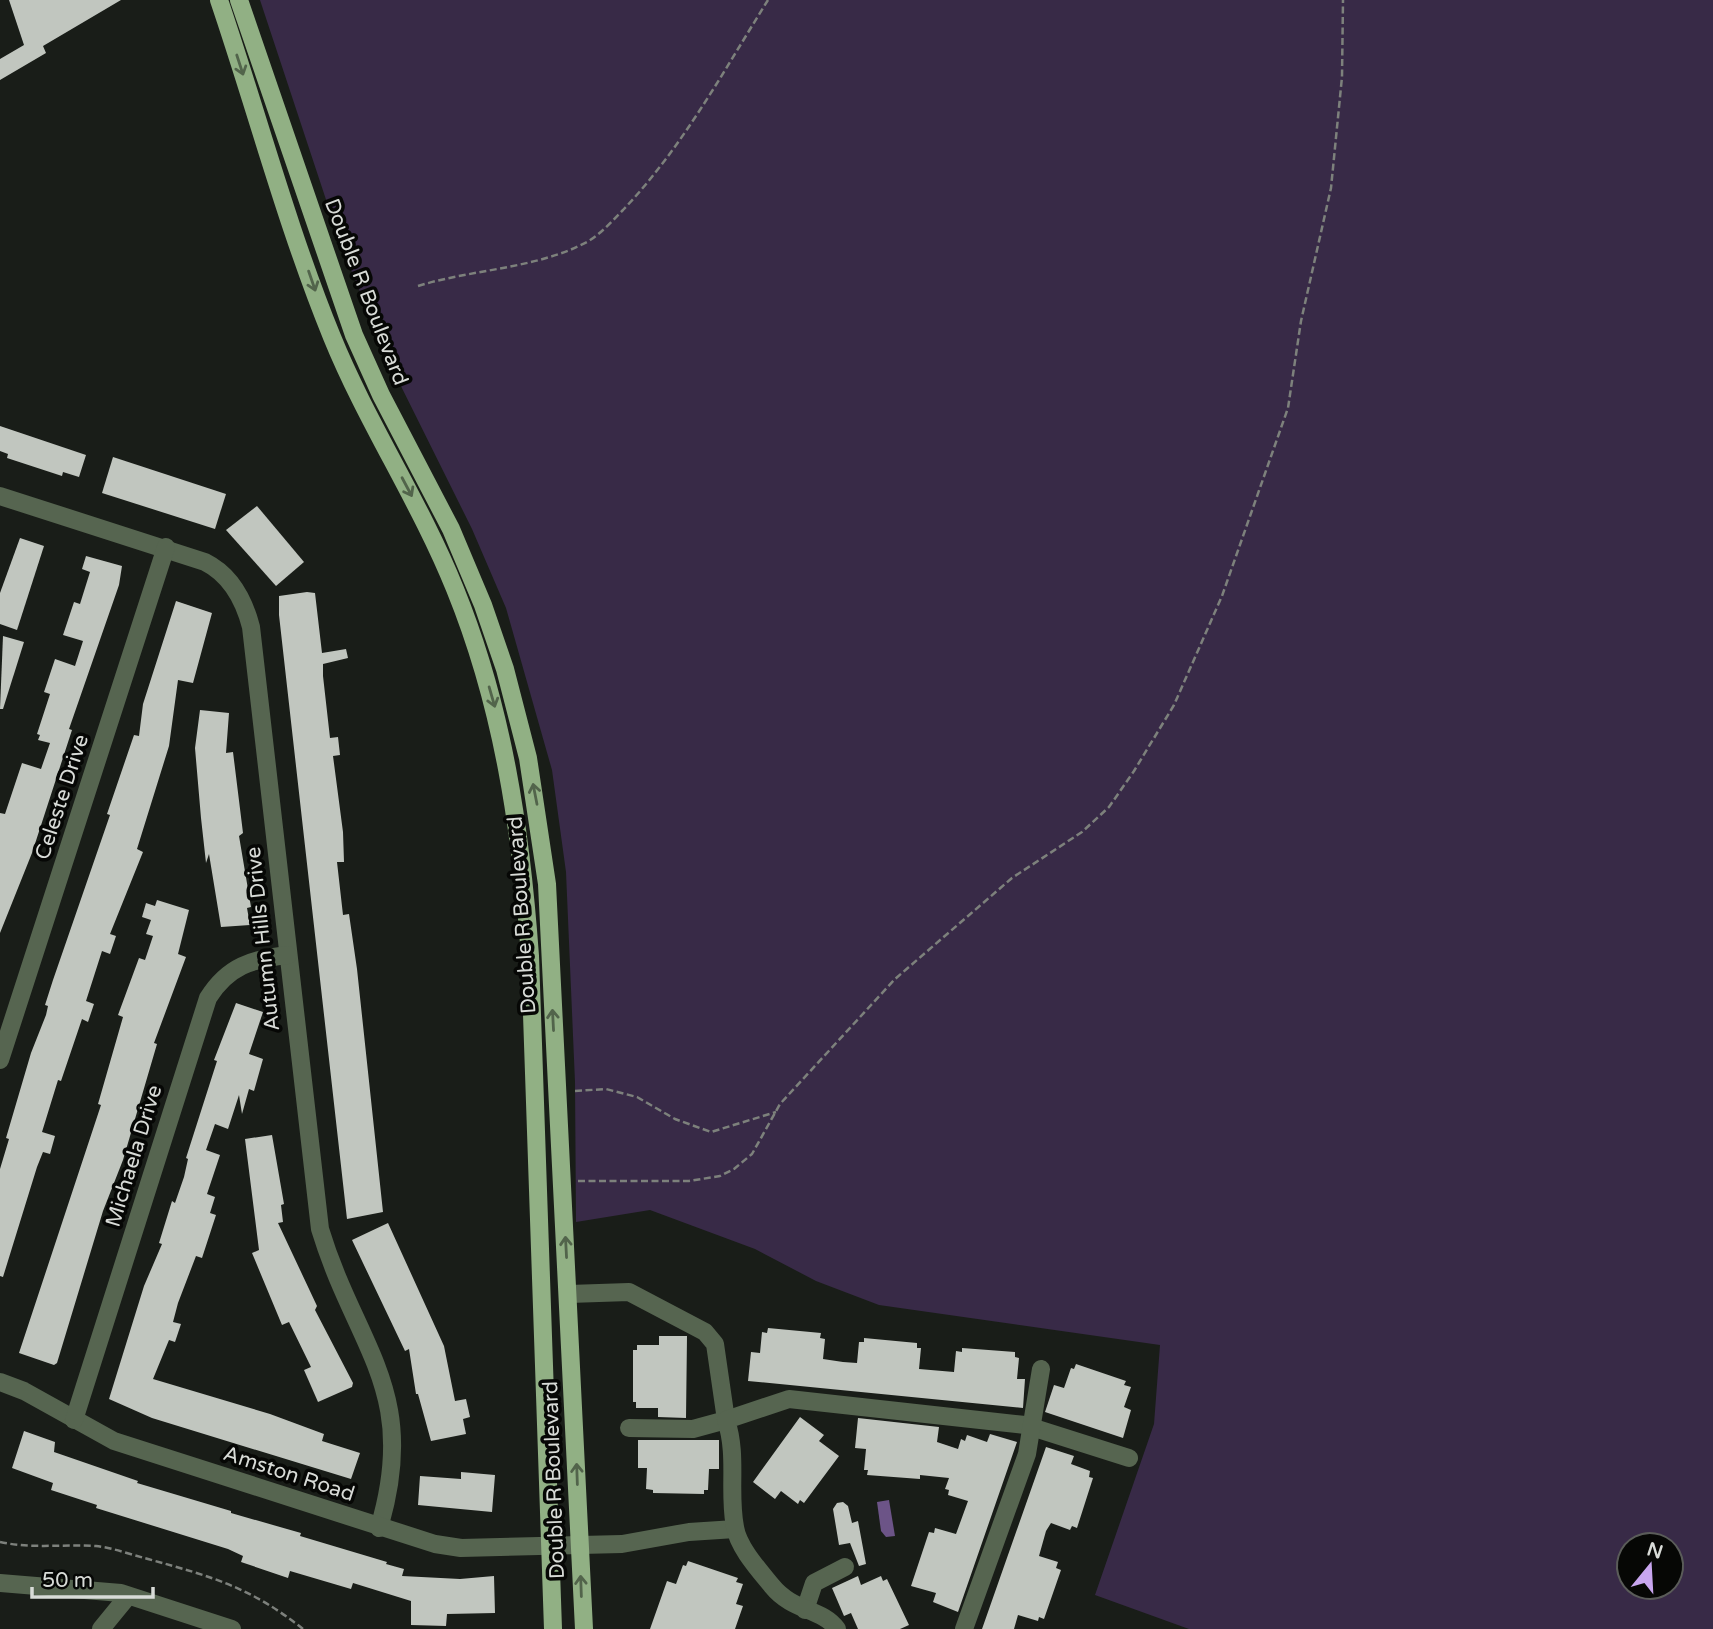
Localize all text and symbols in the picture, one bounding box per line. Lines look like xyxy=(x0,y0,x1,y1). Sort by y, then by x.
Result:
one-way arrow xyxy=(235,53,247,75)
street label: Double R Boulevard xyxy=(319,195,413,389)
one-way arrow xyxy=(307,269,319,291)
one-way arrow xyxy=(400,476,414,497)
one-way arrow xyxy=(486,686,499,708)
street label: Celeste Drive xyxy=(30,731,94,863)
one-way arrow xyxy=(527,783,541,806)
street label: Double R Boulevard xyxy=(503,815,541,1015)
street label: Autumn Hills Drive xyxy=(241,846,285,1032)
one-way arrow xyxy=(547,1009,560,1032)
street label: Michaela Drive xyxy=(101,1082,168,1230)
one-way arrow xyxy=(560,1236,573,1259)
street label: Double R Boulevard xyxy=(538,1381,570,1579)
street label: Amston Road xyxy=(220,1441,358,1507)
one-way arrow xyxy=(571,1463,584,1486)
north arrow xyxy=(1615,1531,1685,1601)
text: N xyxy=(1644,1538,1666,1564)
scale bar xyxy=(32,1556,152,1600)
text: 50 m xyxy=(42,1568,93,1593)
one-way arrow xyxy=(574,1575,587,1598)

